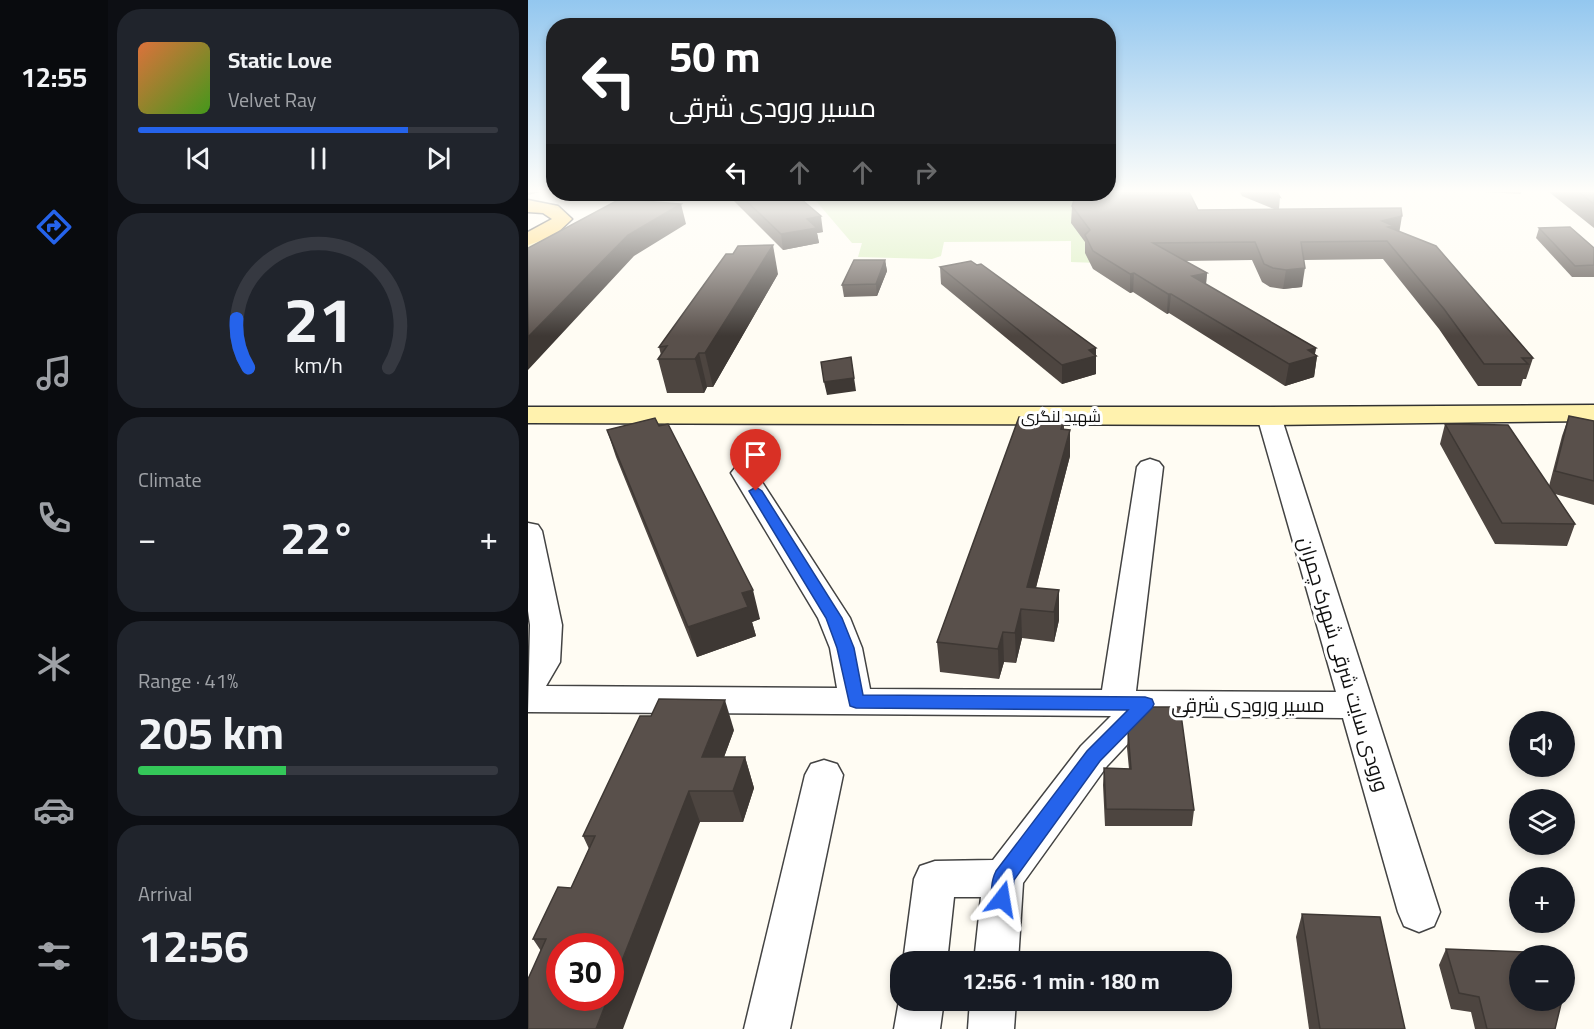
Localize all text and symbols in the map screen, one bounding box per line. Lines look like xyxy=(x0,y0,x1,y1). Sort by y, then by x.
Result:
text: 50 m xyxy=(669,17,760,96)
text: Static Love xyxy=(228,39,332,81)
icon: left xyxy=(570,42,648,120)
text: 12:55 xyxy=(21,52,87,102)
text: Velvet Ray xyxy=(228,81,316,118)
text: مسیر ورودی شرقی xyxy=(669,82,876,132)
icon: previous xyxy=(182,142,215,175)
icon: pause xyxy=(302,142,335,175)
icon: next xyxy=(422,142,455,175)
icon: left xyxy=(720,156,753,189)
icon: ahead xyxy=(783,156,816,189)
icon: ahead xyxy=(846,156,879,189)
icon: right xyxy=(909,156,942,189)
icon: directions xyxy=(33,206,75,248)
text: 21 xyxy=(283,261,353,378)
text: km/h xyxy=(294,345,342,385)
icon: music xyxy=(33,352,75,394)
street label: شهید لنگری xyxy=(1021,401,1101,431)
pin xyxy=(730,429,781,491)
icon: arrive xyxy=(739,438,772,471)
text: Climate xyxy=(138,461,202,498)
text: 22° xyxy=(280,495,356,580)
icon: phone xyxy=(33,497,75,539)
text: − xyxy=(138,507,156,569)
text: + xyxy=(480,507,498,569)
street label: ورودی سایت شرقی شهرک چمران xyxy=(1288,532,1400,796)
icon: climate xyxy=(33,643,75,685)
text: Range · 41% xyxy=(138,662,238,699)
street label: مسیر ورودی شرقی xyxy=(1171,686,1325,723)
text: 205 km xyxy=(138,690,284,775)
map controls xyxy=(1509,711,1575,1011)
button: sound xyxy=(1509,711,1575,777)
icon: car xyxy=(33,789,75,831)
button: layers xyxy=(1509,789,1575,855)
position arrow xyxy=(970,867,1034,931)
button: + xyxy=(1509,867,1575,933)
text: Arrival xyxy=(138,875,192,912)
text: 12:56 xyxy=(138,903,249,988)
speed limit sign: 30 xyxy=(546,933,624,1011)
icon: filters xyxy=(33,935,75,977)
button: − xyxy=(1509,945,1575,1011)
text: 12:56 · 1 min · 180 m xyxy=(962,960,1160,1002)

